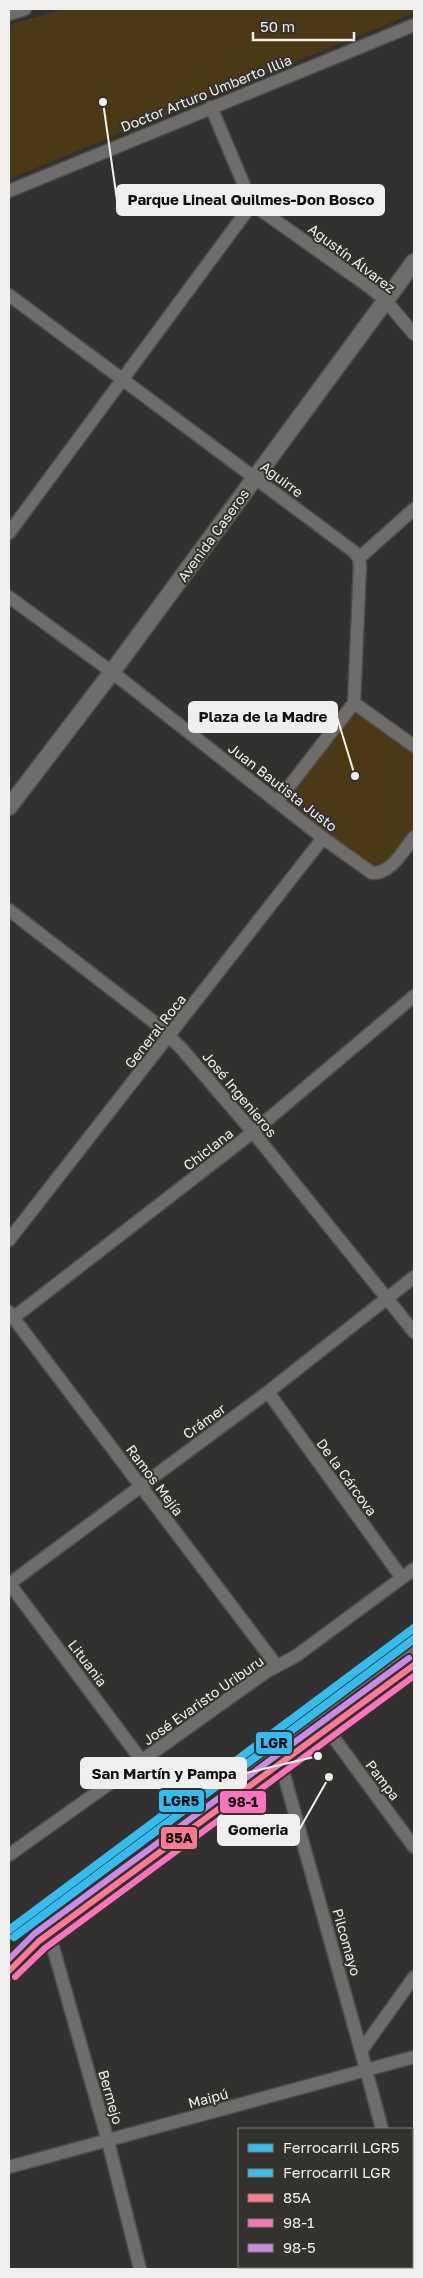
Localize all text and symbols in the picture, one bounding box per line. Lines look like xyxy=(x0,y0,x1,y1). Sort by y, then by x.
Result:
scale bar xyxy=(253,10,354,42)
text: 50 m xyxy=(260,17,295,35)
street label: Doctor Arturo Umberto Illia xyxy=(118,51,294,135)
callout: Parque Lineal Quilmes-Don Bosco xyxy=(117,185,384,215)
text: Parque Lineal Quilmes-Don Bosco xyxy=(128,190,374,208)
street label: Agustín Álvarez xyxy=(305,220,399,296)
street label: Aguirre xyxy=(257,457,307,501)
street label: Avenida Caseros xyxy=(174,485,252,585)
callout: Plaza de la Madre xyxy=(189,702,337,732)
text: Plaza de la Madre xyxy=(199,707,328,725)
street label: Juan Bautista Justo xyxy=(225,739,341,835)
street label: General Roca xyxy=(121,991,189,1071)
street label: José Ingenieros xyxy=(199,1048,281,1140)
street label: Chiclana xyxy=(180,1124,236,1174)
street label: Crámer xyxy=(179,1399,229,1442)
street label: De la Cárcova xyxy=(313,1435,381,1519)
street label: Ramos Mejía xyxy=(123,1441,187,1519)
street label: Lituania xyxy=(65,1636,111,1690)
street label: José Evaristo Uriburu xyxy=(139,1652,267,1748)
line badge: LGR xyxy=(255,1731,293,1755)
text: LGR xyxy=(260,1734,288,1751)
street label: Pampa xyxy=(362,1757,404,1803)
callout: San Martín y Pampa xyxy=(81,1758,246,1788)
text: San Martín y Pampa xyxy=(91,1764,237,1782)
line badge: LGR5 xyxy=(158,1789,205,1813)
line badge: 98-1 xyxy=(219,1790,267,1814)
text: LGR5 xyxy=(163,1792,200,1809)
text: 98-1 xyxy=(228,1793,258,1810)
callout: Gomeria xyxy=(218,1815,299,1845)
text: Gomeria xyxy=(228,1820,289,1838)
line badge: 85A xyxy=(160,1826,198,1850)
text: 85A xyxy=(165,1829,193,1846)
street label: Pilcomayo xyxy=(329,1906,365,1978)
street label: Bermejo xyxy=(95,2068,127,2126)
street label: Maipú xyxy=(186,2085,230,2111)
legend xyxy=(238,2128,413,2268)
text: Ferrocarril LGR5 xyxy=(283,2138,399,2156)
text: Ferrocarril LGR xyxy=(283,2163,391,2181)
text: 85A xyxy=(283,2188,311,2206)
text: 98-1 xyxy=(283,2213,314,2231)
text: 98-5 xyxy=(283,2238,316,2256)

